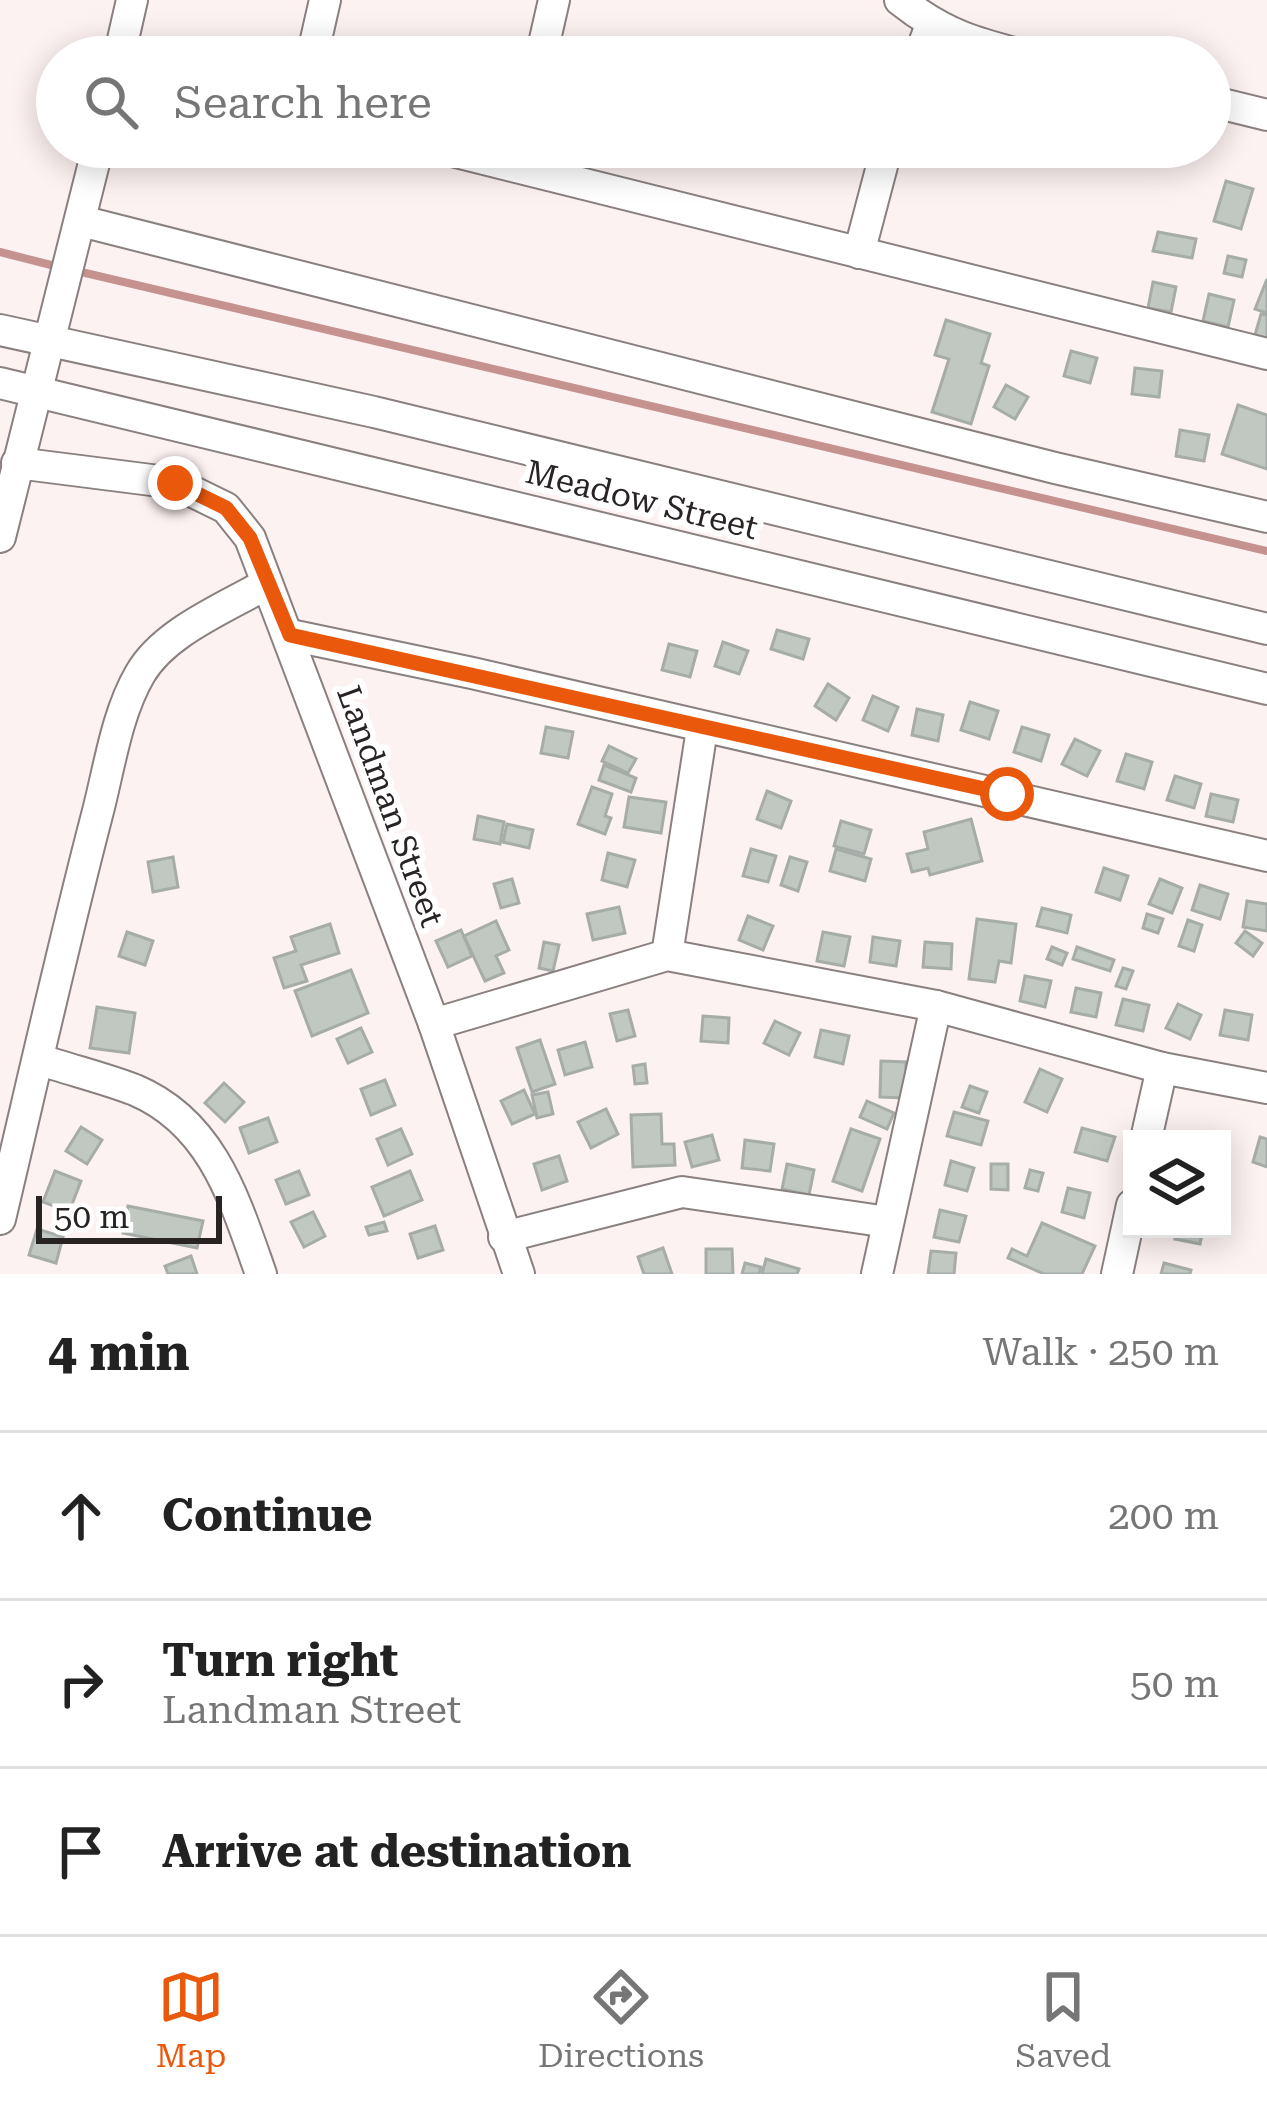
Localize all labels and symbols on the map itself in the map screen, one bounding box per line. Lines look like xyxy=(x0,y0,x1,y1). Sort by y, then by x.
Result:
street label: Meadow Street xyxy=(522,452,762,547)
route end xyxy=(148,456,202,510)
street label: Landman Street xyxy=(329,680,452,932)
route start xyxy=(980,767,1034,821)
scale bar xyxy=(36,1190,222,1243)

